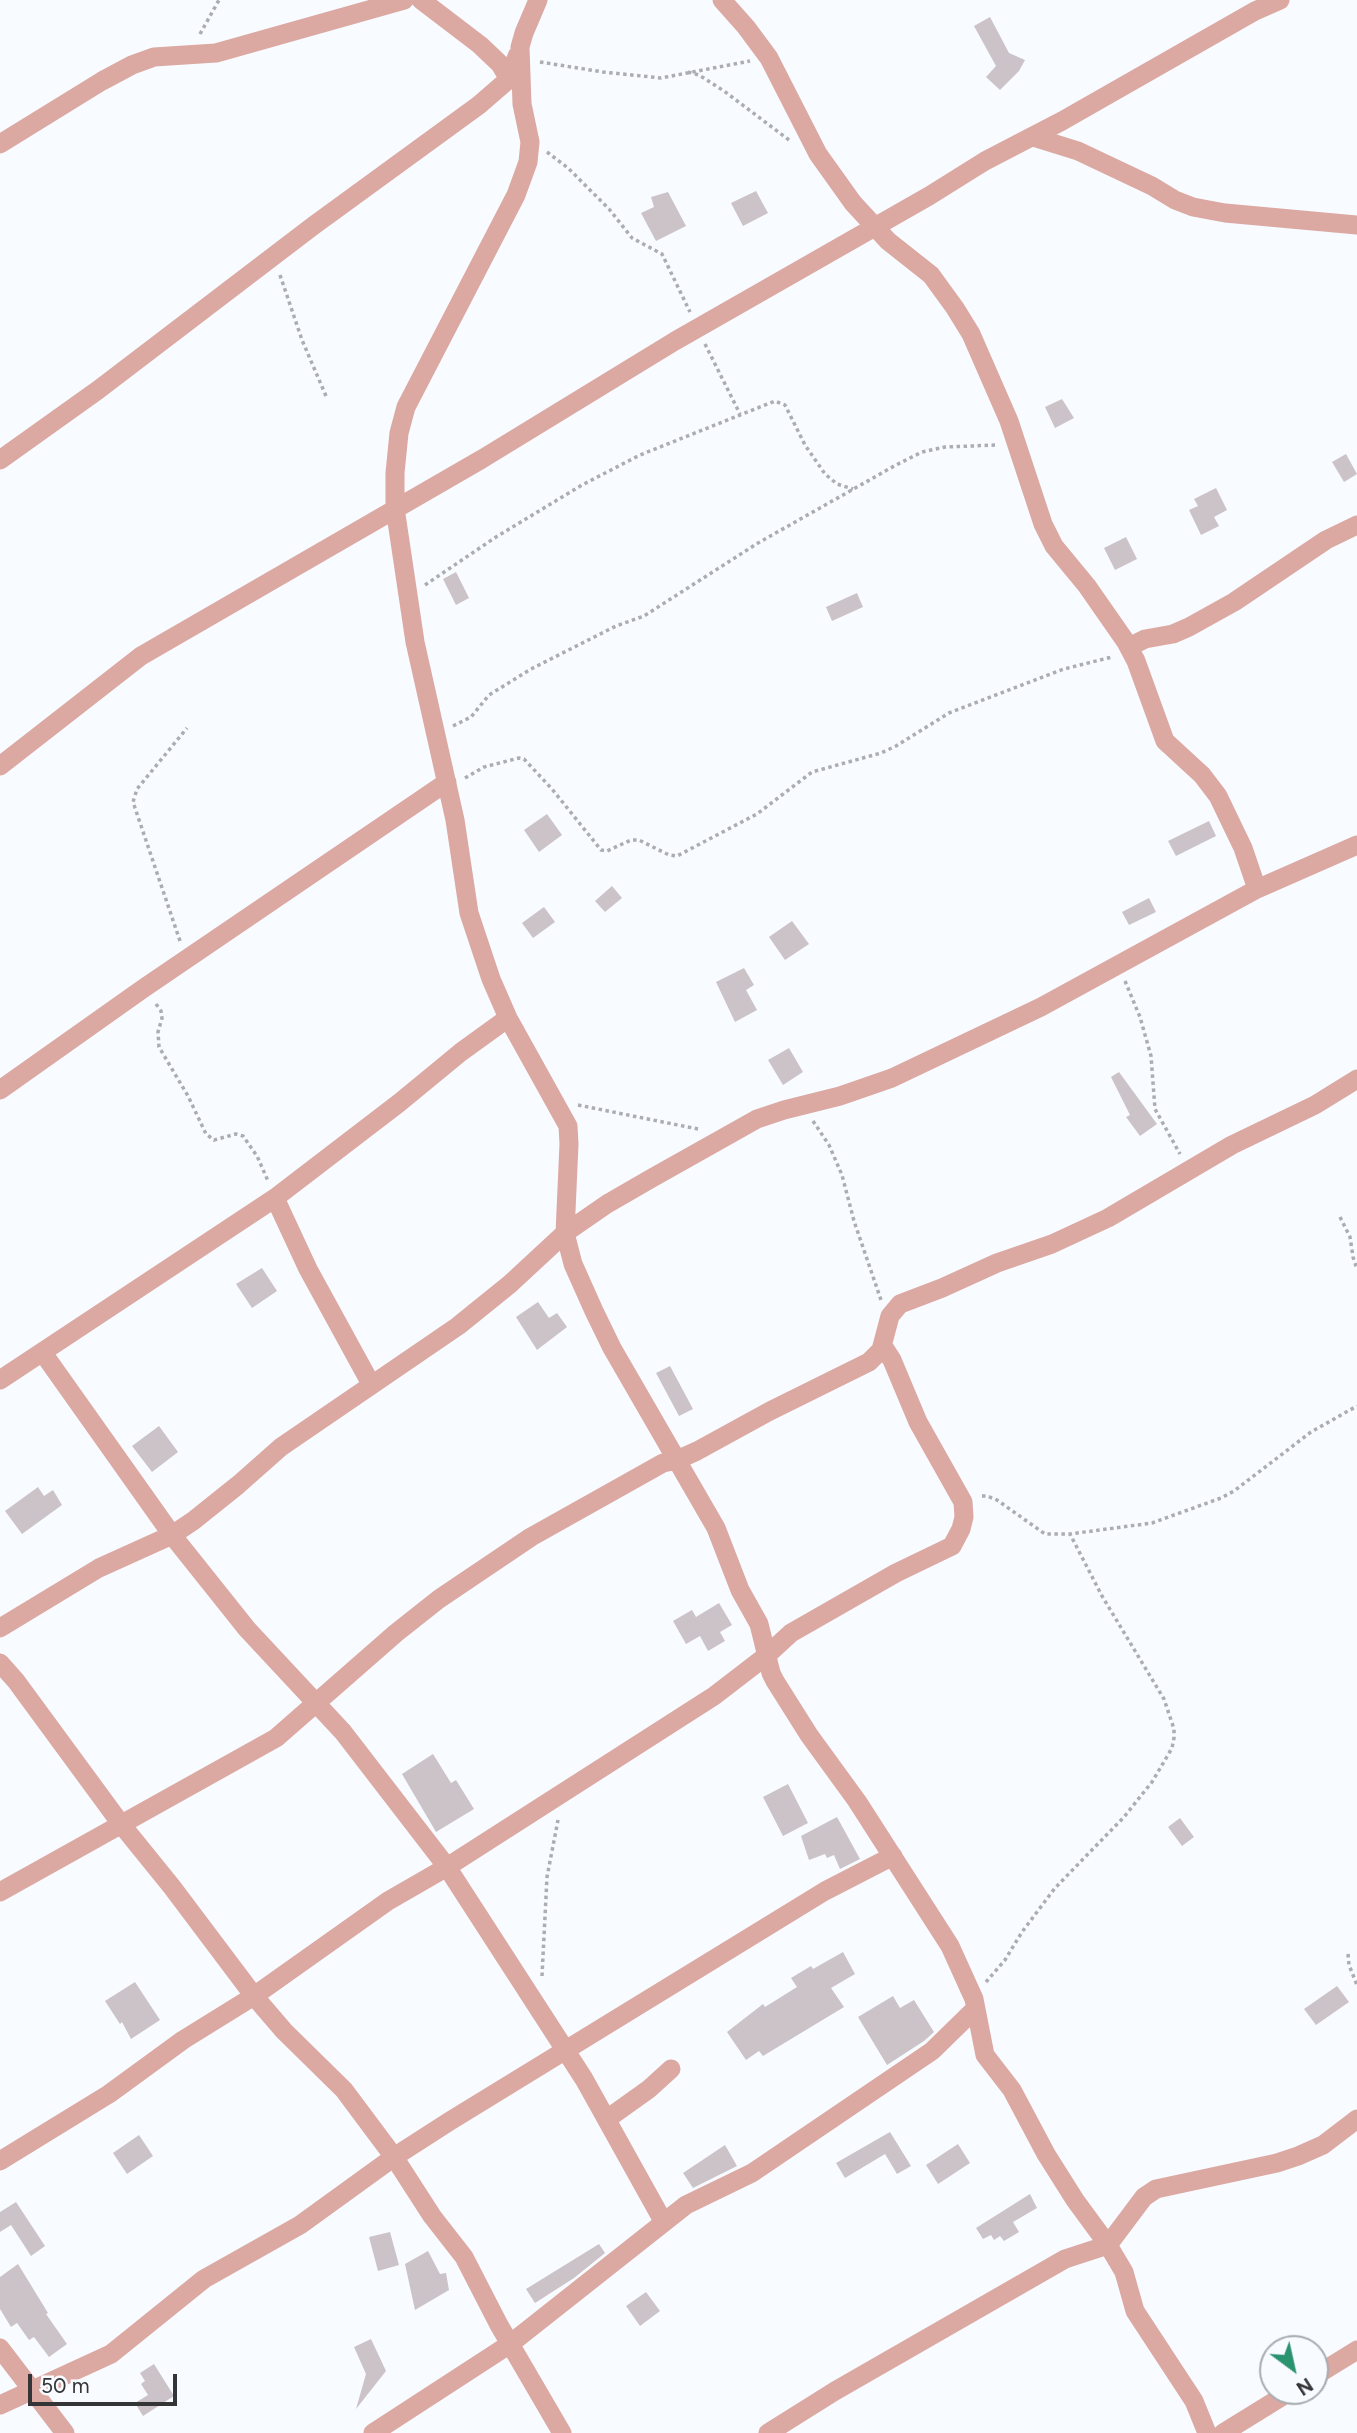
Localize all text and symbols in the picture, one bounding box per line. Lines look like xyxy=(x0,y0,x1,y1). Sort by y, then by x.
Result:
north arrow xyxy=(1259,2335,1329,2405)
scale bar xyxy=(32,2360,180,2404)
text: 50 m xyxy=(41,2373,90,2398)
text: N xyxy=(1292,2373,1317,2400)

